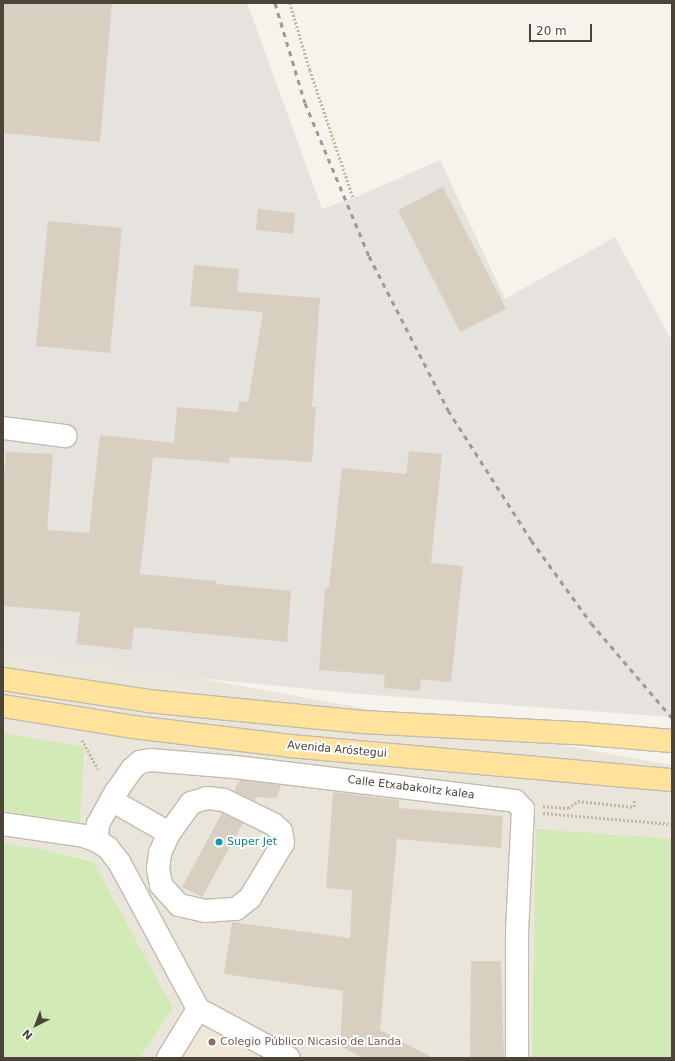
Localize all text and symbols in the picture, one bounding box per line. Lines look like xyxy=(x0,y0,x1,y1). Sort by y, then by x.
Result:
scale bar xyxy=(531,16,594,42)
text: 20 m xyxy=(536,24,567,38)
street label: Avenida Aróstegui xyxy=(287,739,387,761)
street label: Calle Etxabakoitz kalea xyxy=(347,774,475,802)
place label: Super Jet xyxy=(227,835,277,849)
marker: Super Jet xyxy=(214,837,224,847)
north arrow xyxy=(16,1005,56,1045)
text: N xyxy=(20,1026,35,1042)
place label: Colegio Público Nicasio de Landa xyxy=(220,1035,401,1049)
marker: Colegio Público Nicasio de Landa xyxy=(207,1037,217,1047)

